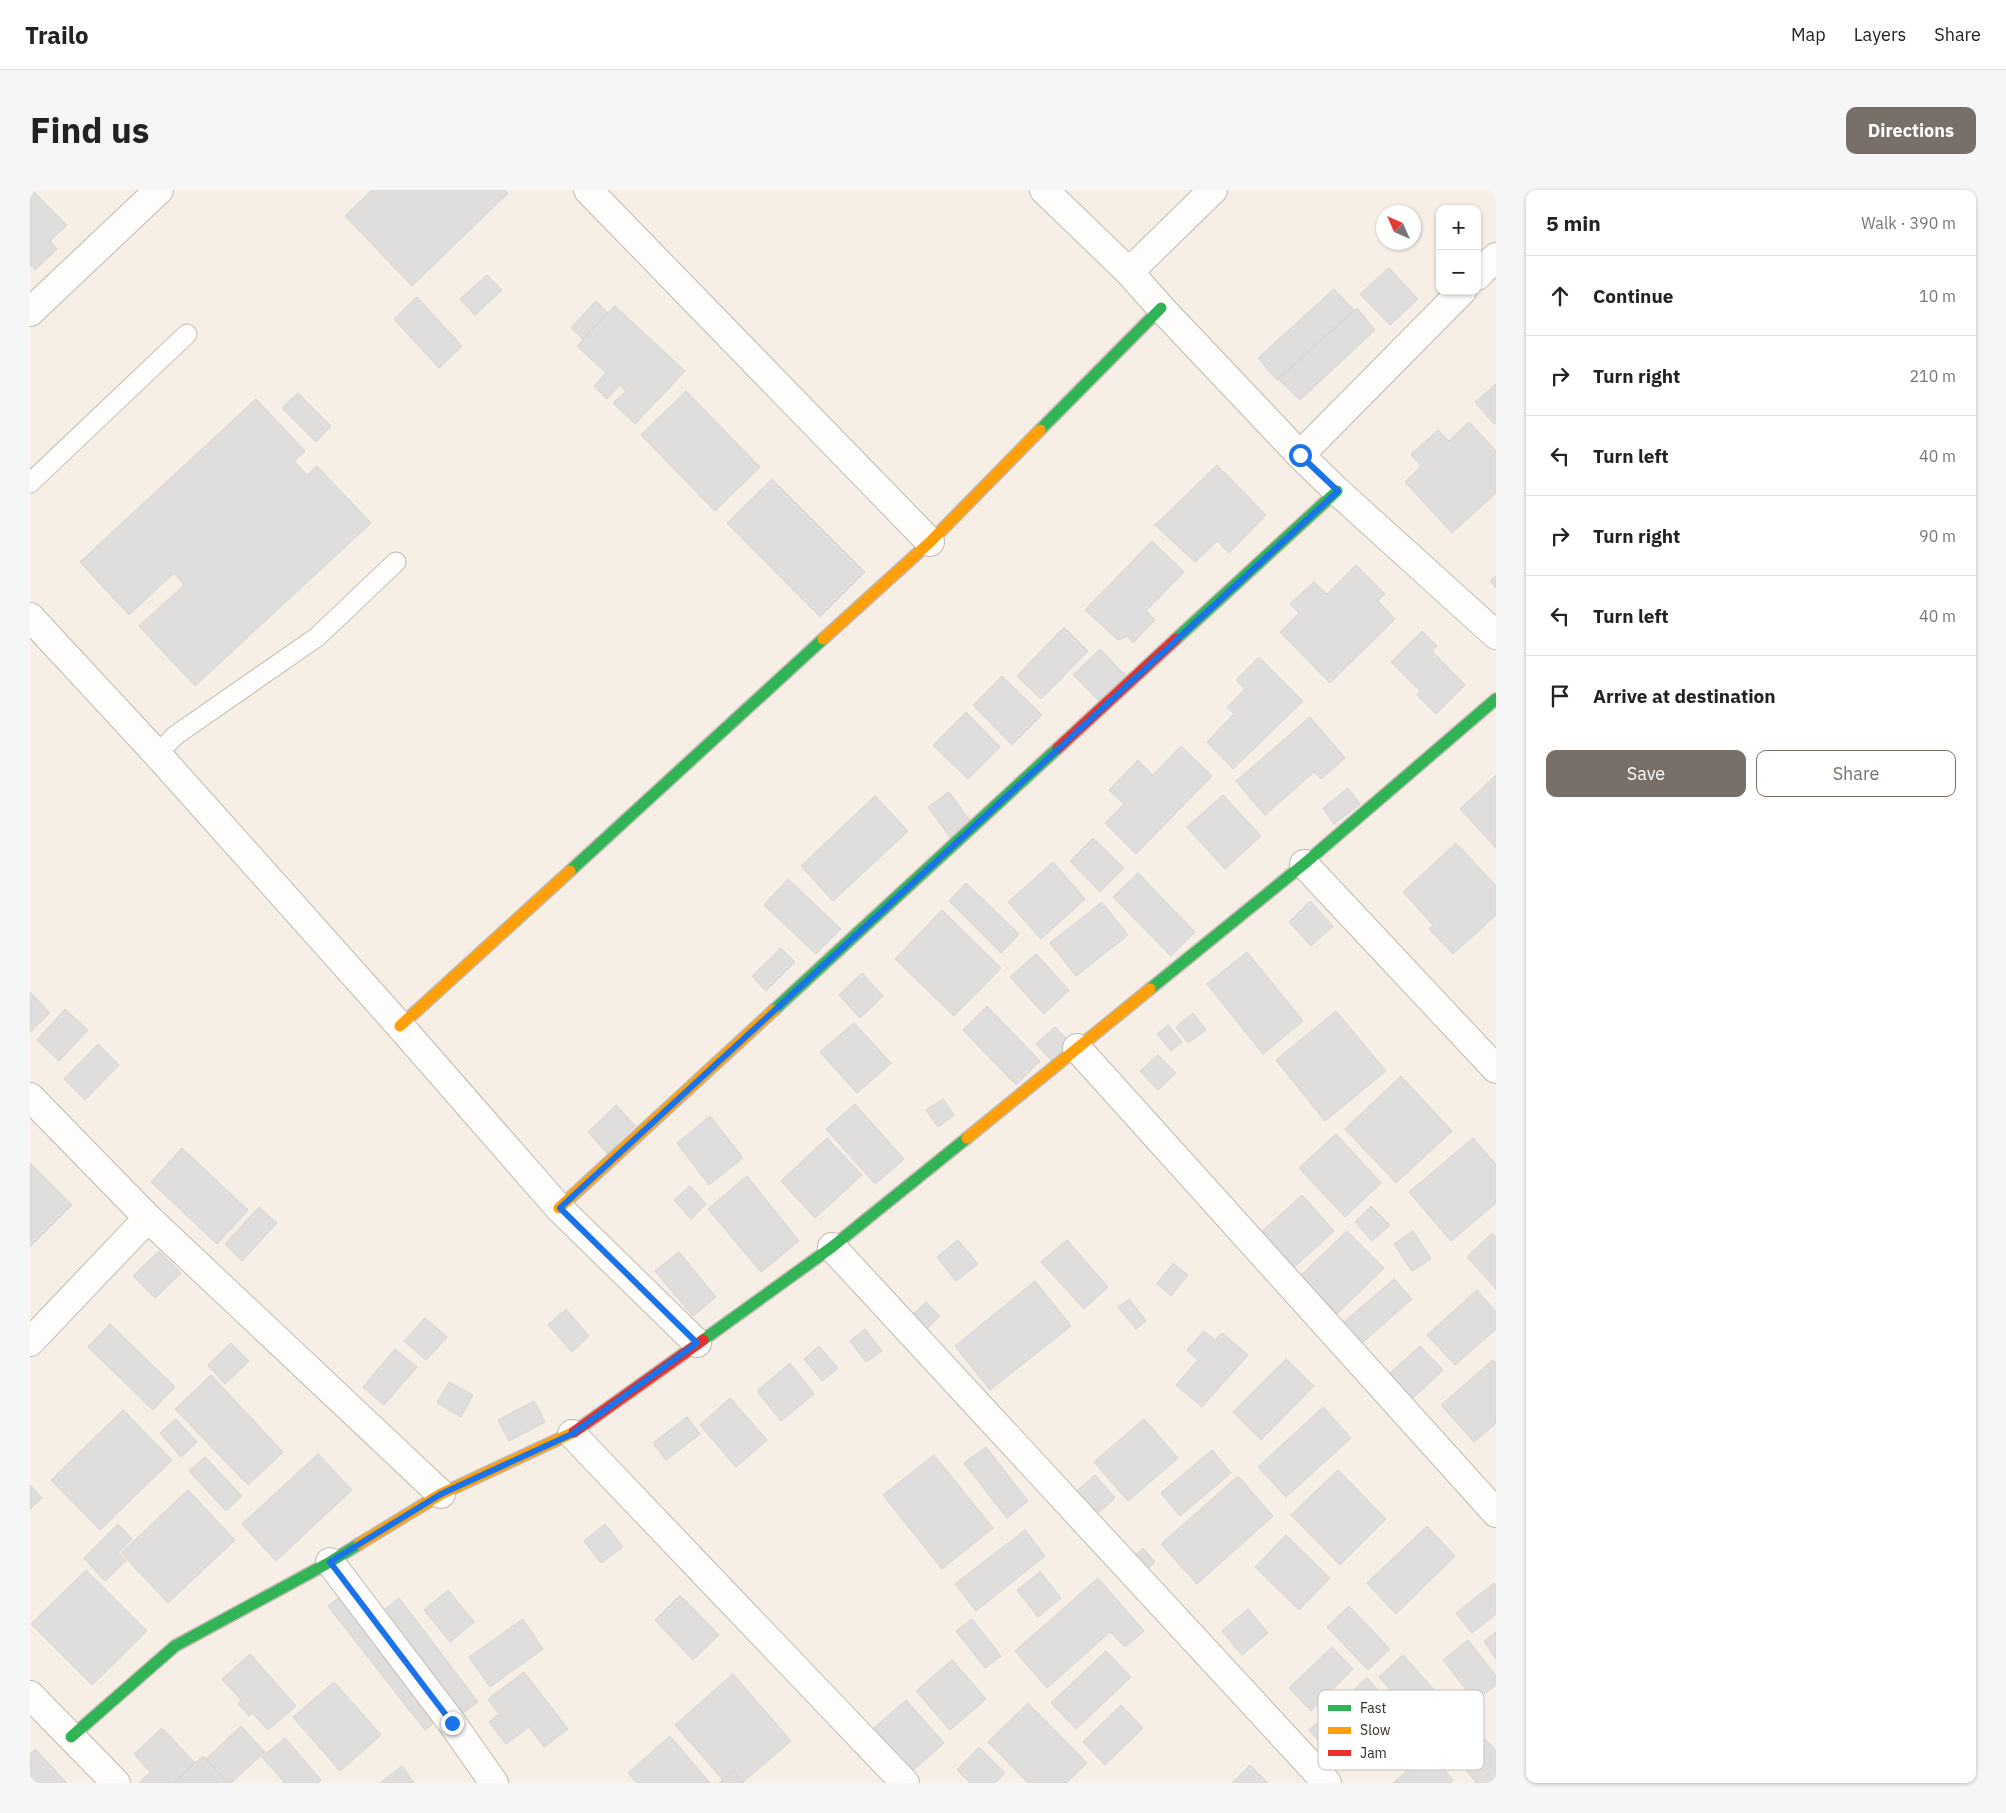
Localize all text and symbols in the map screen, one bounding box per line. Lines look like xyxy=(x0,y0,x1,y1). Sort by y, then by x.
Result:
text: Trailo xyxy=(25,19,89,51)
text: Map xyxy=(1791,23,1826,46)
text: Layers xyxy=(1854,23,1906,46)
text: Share xyxy=(1934,23,1981,46)
text: Find us xyxy=(30,107,149,153)
button: Directions xyxy=(1846,107,1976,154)
north arrow xyxy=(1376,205,1421,250)
map controls xyxy=(1436,205,1481,295)
button: + xyxy=(1436,205,1481,250)
text: 5 min xyxy=(1546,209,1601,237)
text: Walk · 390 m xyxy=(1861,213,1956,233)
button: − xyxy=(1436,250,1481,295)
icon: ahead xyxy=(1546,282,1574,310)
text: Continue xyxy=(1593,284,1673,308)
text: 10 m xyxy=(1919,286,1956,306)
icon: right xyxy=(1546,362,1574,390)
text: Turn right xyxy=(1593,364,1680,388)
text: 210 m xyxy=(1909,366,1956,386)
icon: left xyxy=(1546,442,1574,470)
route start xyxy=(1289,444,1312,467)
text: Turn left xyxy=(1593,444,1669,468)
text: 40 m xyxy=(1919,446,1956,466)
icon: right xyxy=(1546,522,1574,550)
text: Turn right xyxy=(1593,524,1680,548)
text: 90 m xyxy=(1919,526,1956,546)
icon: left xyxy=(1546,602,1574,630)
text: Turn left xyxy=(1593,604,1669,628)
text: 40 m xyxy=(1919,606,1956,626)
icon: arrive xyxy=(1546,682,1574,710)
text: Arrive at destination xyxy=(1593,684,1776,708)
button: Save xyxy=(1546,750,1746,797)
button: Share xyxy=(1756,750,1956,797)
legend xyxy=(1318,1690,1484,1770)
text: Fast xyxy=(1360,1699,1386,1717)
route end xyxy=(441,1712,464,1735)
text: Slow xyxy=(1360,1721,1391,1739)
text: Jam xyxy=(1360,1744,1387,1762)

